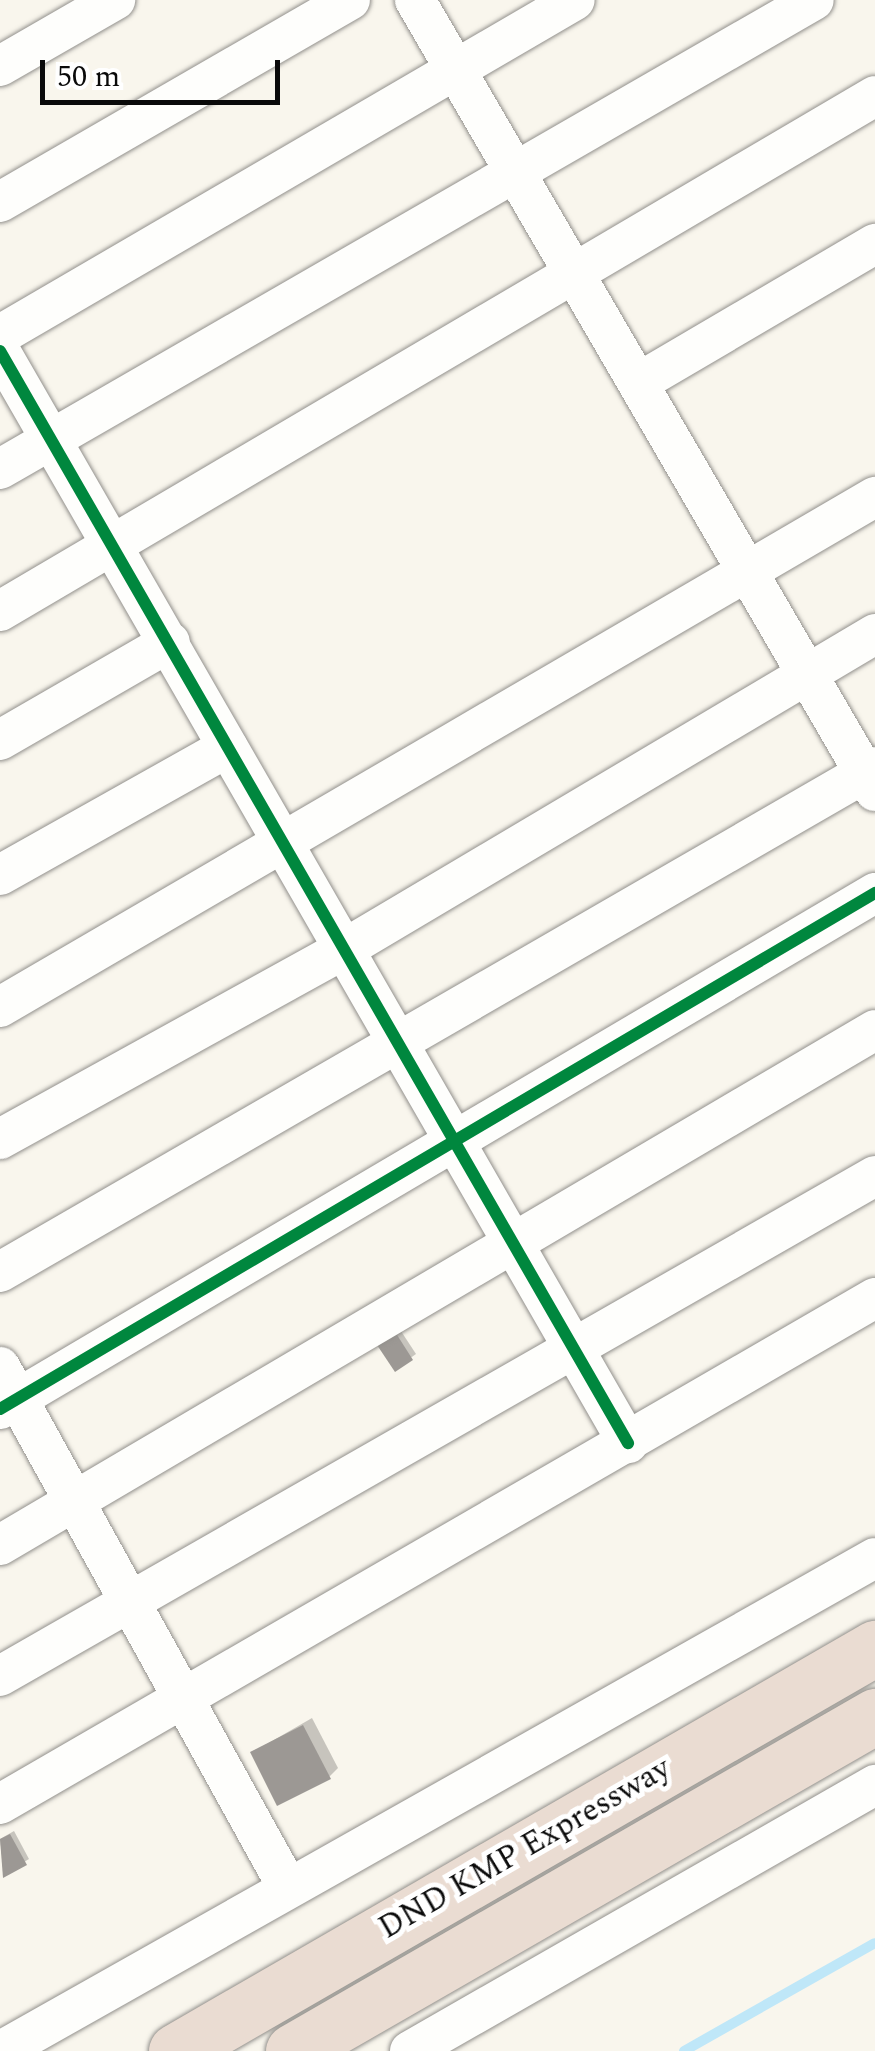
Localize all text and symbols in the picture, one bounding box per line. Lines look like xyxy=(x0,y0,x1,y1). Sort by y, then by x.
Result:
scale bar xyxy=(45,40,285,102)
text: 50 m xyxy=(57,54,120,100)
street label: DND KMP Expressway xyxy=(372,1750,678,1948)

